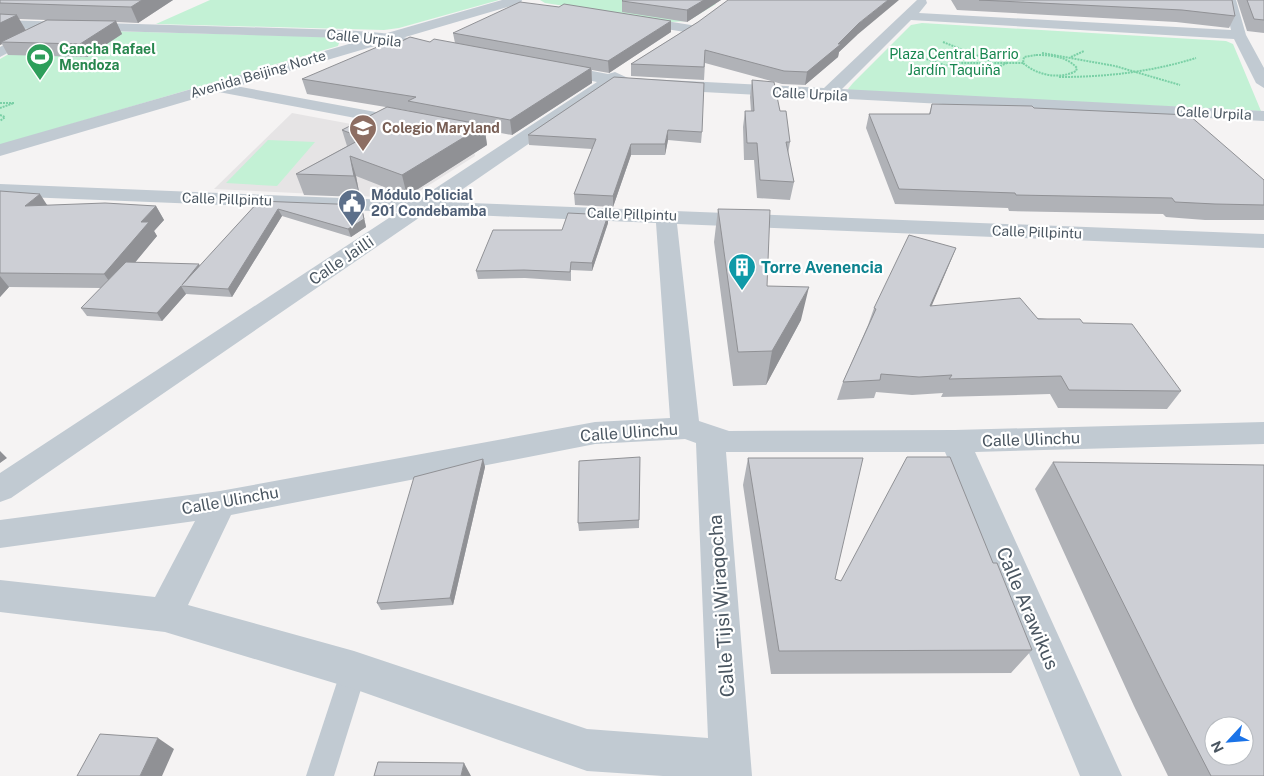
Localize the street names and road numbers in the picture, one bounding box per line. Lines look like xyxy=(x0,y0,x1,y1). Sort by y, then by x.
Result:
street label: Calle Urpila xyxy=(326,26,402,50)
street label: Avenida Beijing Norte xyxy=(188,47,328,101)
street label: Calle Urpila xyxy=(772,84,848,104)
street label: Calle Urpila xyxy=(1176,103,1252,123)
street label: Calle Pillpintu xyxy=(182,189,272,209)
street label: Calle Pillpintu xyxy=(587,204,677,224)
street label: Calle Pillpintu xyxy=(992,222,1082,242)
street label: Calle Jailli xyxy=(305,232,377,289)
street label: Calle Ulinchu xyxy=(579,420,679,445)
street label: Calle Ulinchu xyxy=(982,428,1080,451)
street label: Calle Ulinchu xyxy=(180,483,280,518)
street label: Calle Tijsi Wiraqocha xyxy=(704,514,738,698)
street label: Calle Arawikus xyxy=(992,543,1064,673)

